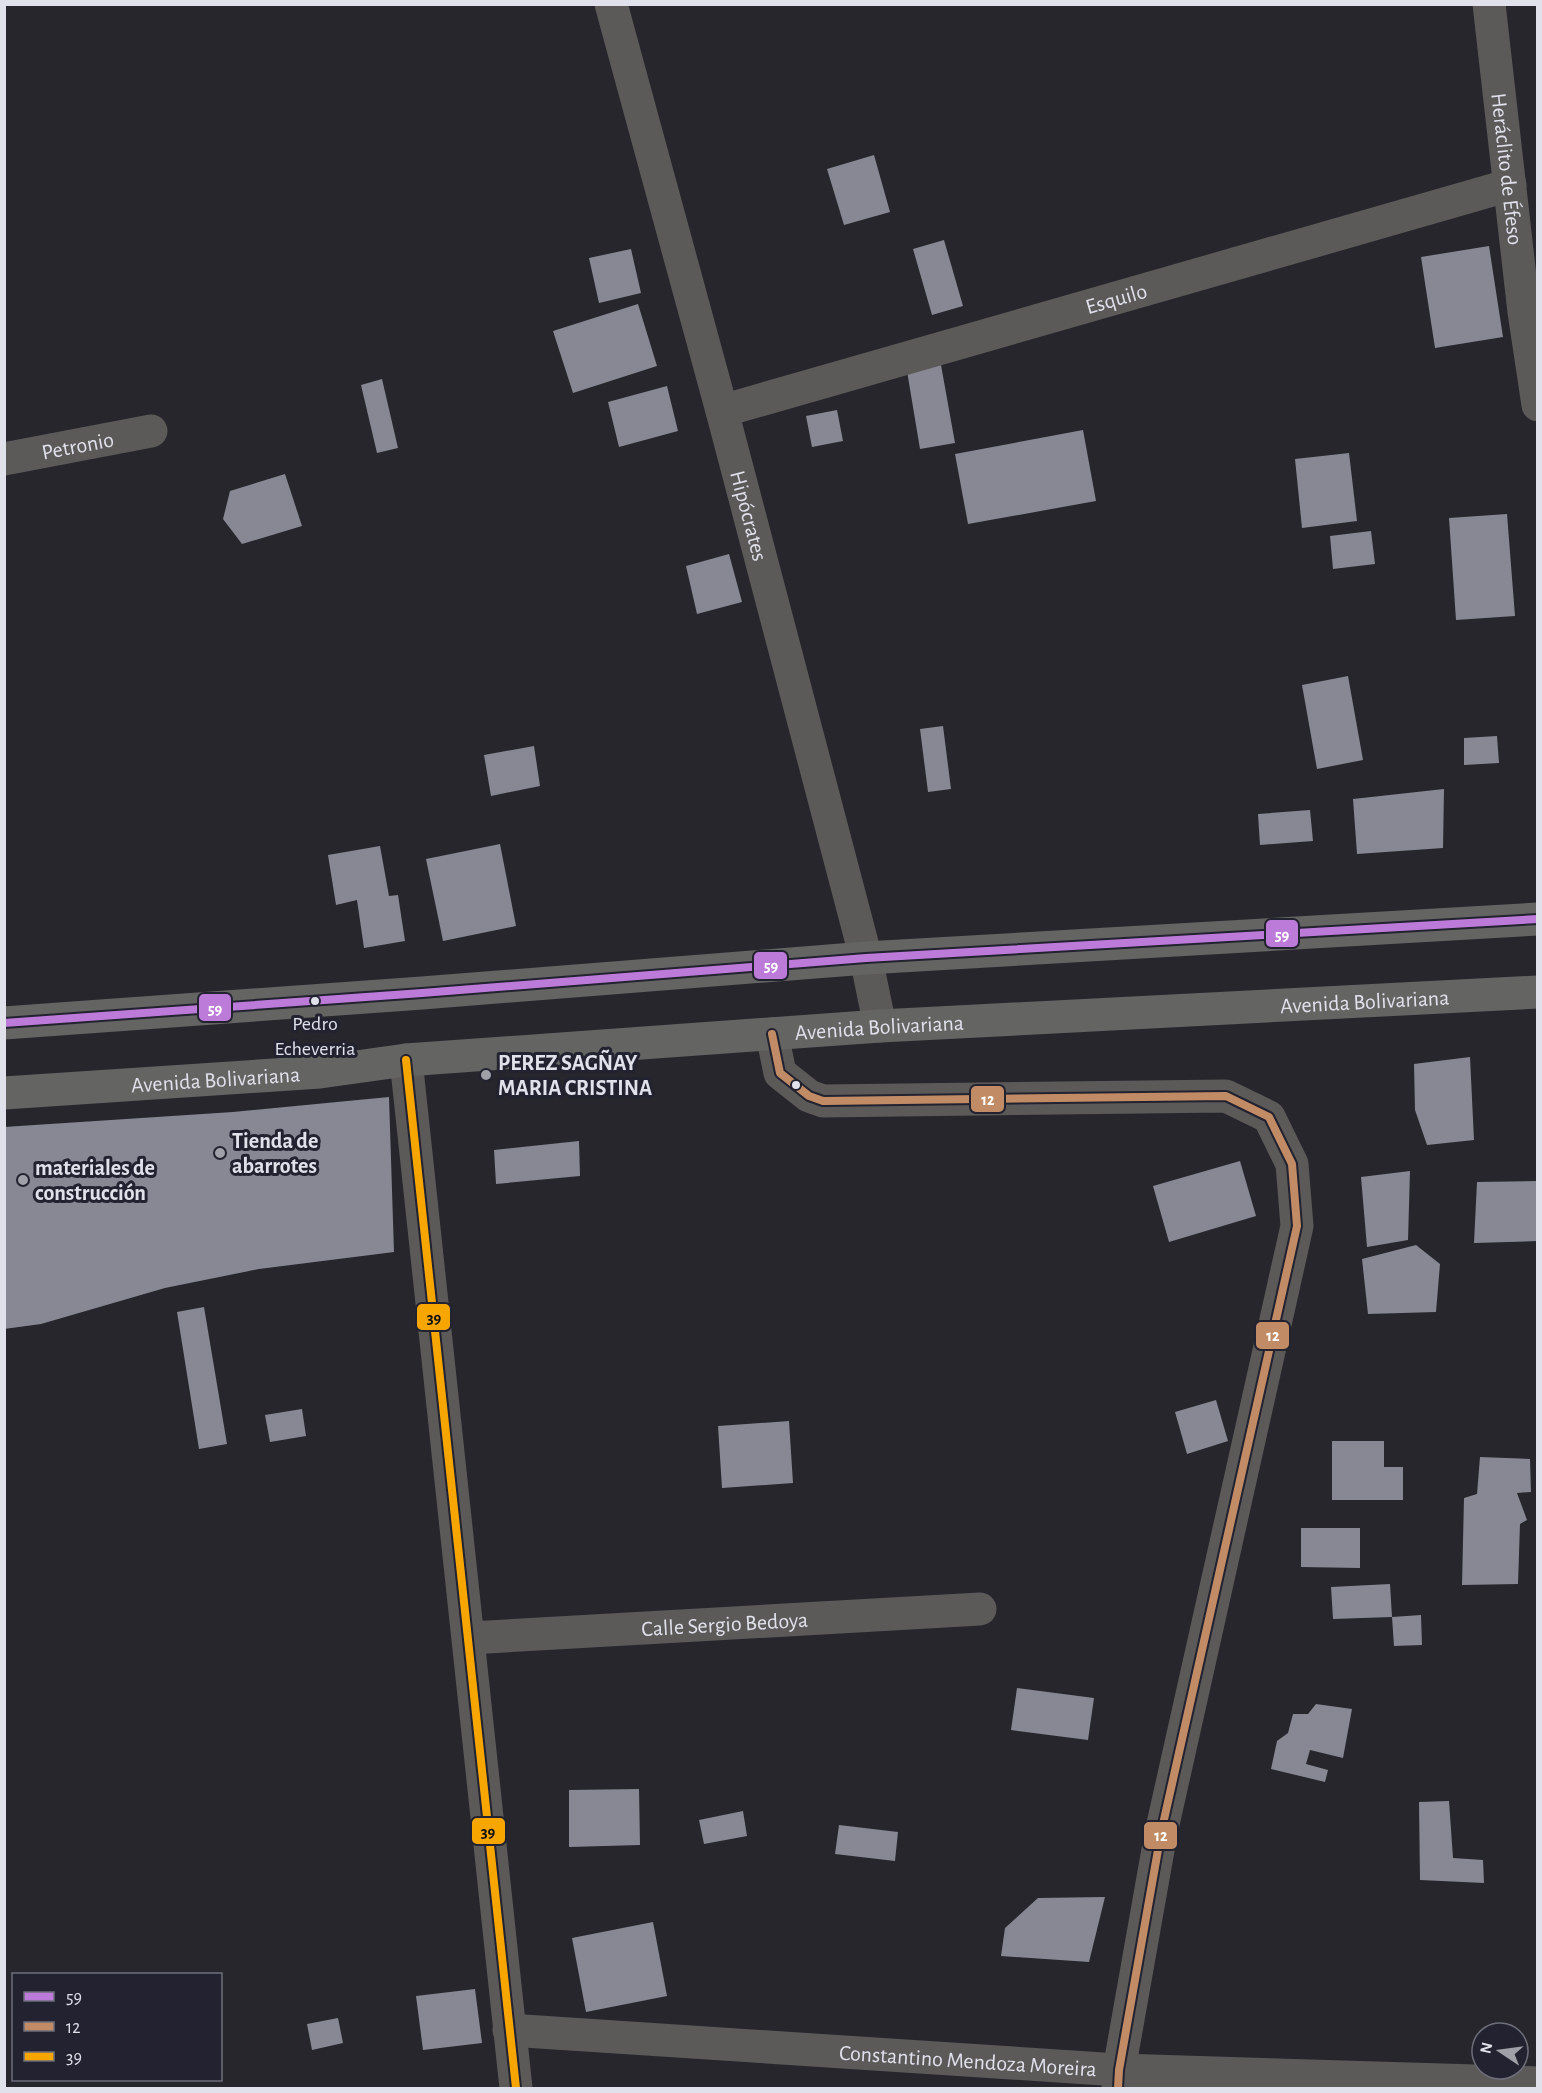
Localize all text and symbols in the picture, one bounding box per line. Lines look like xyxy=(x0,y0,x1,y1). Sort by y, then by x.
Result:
street label: Heráclito de Éfeso xyxy=(1487,92,1526,246)
street label: Esquilo xyxy=(1083,280,1150,318)
street label: Petronio xyxy=(40,428,116,464)
street label: Hipócrates xyxy=(726,468,771,563)
line badge: 59 xyxy=(1265,919,1299,948)
text: 59 xyxy=(1275,927,1290,943)
line badge: 59 xyxy=(753,951,788,980)
text: 59 xyxy=(764,958,779,974)
street label: Avenida Bolivariana xyxy=(1280,987,1450,1017)
line badge: 59 xyxy=(198,993,232,1022)
marker: Pedro Echeverria xyxy=(309,995,321,1007)
text: 59 xyxy=(208,1001,223,1017)
street label: Avenida Bolivariana xyxy=(794,1012,964,1044)
place label: Pedro Echeverria xyxy=(275,1014,355,1059)
place label: PEREZ SAGÑAY MARIA CRISTINA xyxy=(498,1049,652,1099)
street label: Avenida Bolivariana xyxy=(130,1063,301,1097)
marker: PEREZ SAGÑAY MARIA CRISTINA xyxy=(479,1068,493,1082)
unlabelled marker xyxy=(790,1079,802,1091)
line badge: 12 xyxy=(970,1085,1005,1113)
text: 12 xyxy=(981,1092,995,1108)
place label: Tienda de abarrotes xyxy=(232,1130,318,1177)
marker: Tienda de abarrotes xyxy=(213,1146,227,1160)
place label: materiales de construcción xyxy=(35,1157,155,1204)
marker: materiales de construcción xyxy=(16,1173,30,1187)
line badge: 39 xyxy=(416,1303,451,1331)
text: 39 xyxy=(427,1310,442,1326)
line badge: 12 xyxy=(1255,1321,1290,1350)
text: 12 xyxy=(1266,1328,1280,1344)
street label: Calle Sergio Bedoya xyxy=(641,1609,809,1640)
line badge: 39 xyxy=(471,1817,506,1845)
line badge: 12 xyxy=(1143,1821,1178,1850)
text: 39 xyxy=(481,1824,496,1840)
text: 12 xyxy=(1154,1828,1168,1844)
legend xyxy=(12,1973,222,2081)
text: 59 xyxy=(66,1989,82,2007)
text: 12 xyxy=(66,2019,80,2037)
north arrow xyxy=(1470,2021,1530,2081)
text: N xyxy=(1477,2041,1495,2055)
street label: Constantino Mendoza Moreira xyxy=(838,2042,1097,2081)
text: 39 xyxy=(66,2049,82,2067)

